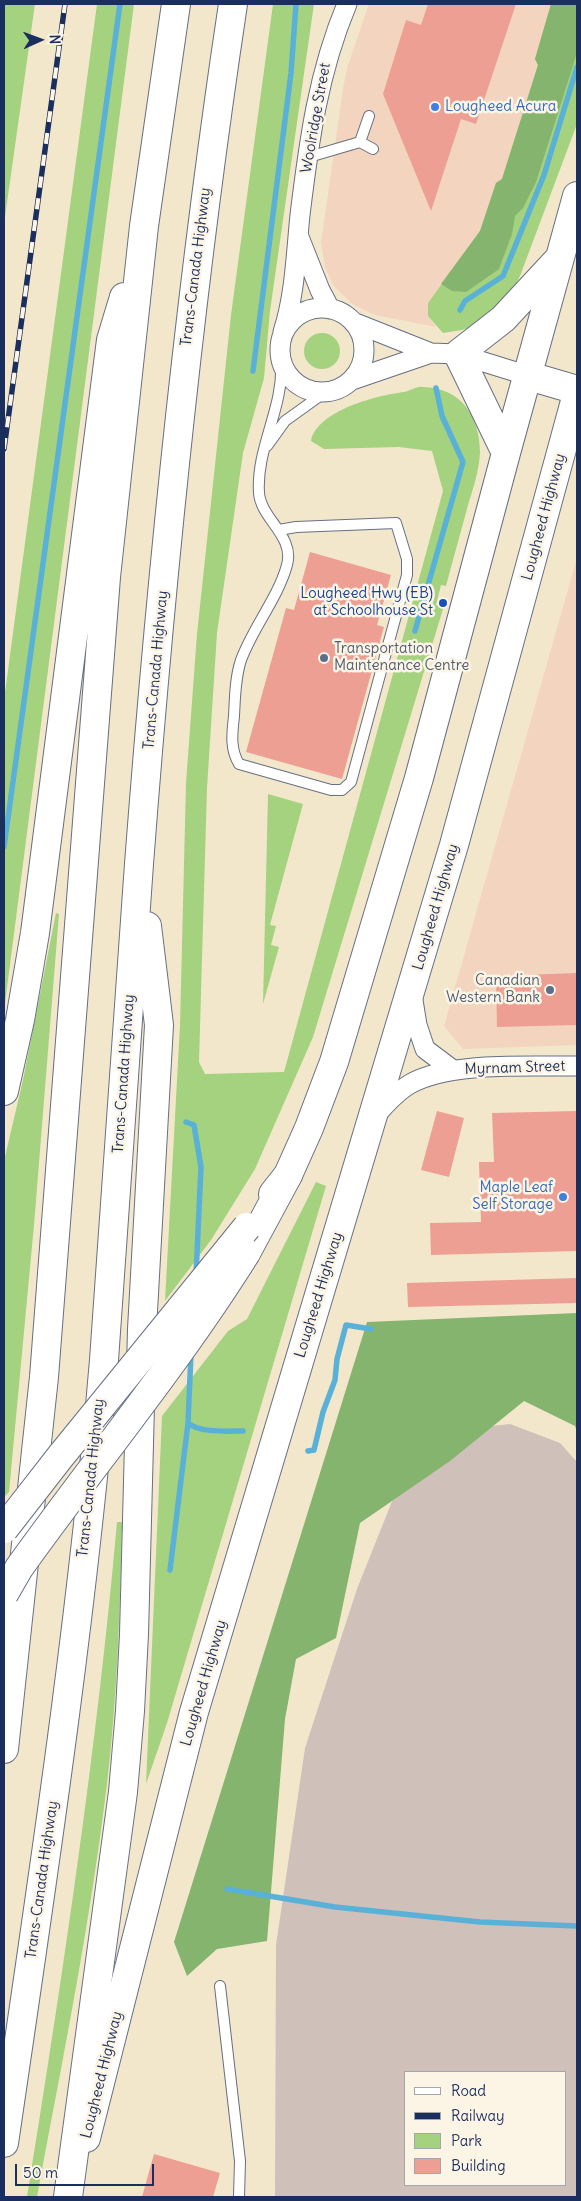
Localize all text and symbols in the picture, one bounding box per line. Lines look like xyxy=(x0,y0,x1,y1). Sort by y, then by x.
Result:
north arrow xyxy=(15,15,65,65)
text: N xyxy=(46,34,64,45)
street label: Woolridge Street xyxy=(297,61,335,175)
place label: Lougheed Acura xyxy=(445,98,556,116)
marker: Lougheed Acura xyxy=(429,101,441,113)
street label: Trans-Canada Highway xyxy=(177,187,215,347)
street label: Lougheed Highway xyxy=(518,452,570,582)
place label: Lougheed Hwy (EB) at Schoolhouse St xyxy=(300,585,433,620)
street label: Trans-Canada Highway xyxy=(140,590,172,750)
marker: Lougheed Hwy (EB) at Schoolhouse St xyxy=(437,597,449,609)
place label: Transportation Maintenance Centre xyxy=(334,640,469,675)
marker: Transportation Maintenance Centre xyxy=(318,652,330,664)
street label: Lougheed Highway xyxy=(409,842,463,972)
place label: Canadian Western Bank xyxy=(446,972,540,1007)
marker: Canadian Western Bank xyxy=(544,984,556,996)
street label: Trans-Canada Highway xyxy=(109,994,139,1154)
street label: Myrnam Street xyxy=(464,1057,566,1079)
place label: Maple Leaf Self Storage xyxy=(472,1179,553,1214)
marker: Maple Leaf Self Storage xyxy=(557,1191,569,1203)
street label: Lougheed Highway xyxy=(291,1230,347,1360)
street label: Trans-Canada Highway xyxy=(74,1398,108,1558)
street label: Lougheed Highway xyxy=(177,1618,231,1748)
street label: Trans-Canada Highway xyxy=(22,1800,62,1960)
street label: Lougheed Highway xyxy=(77,2009,127,2141)
legend xyxy=(404,2071,566,2186)
text: Road xyxy=(451,2081,486,2100)
text: Railway xyxy=(451,2106,505,2125)
text: Park xyxy=(451,2131,482,2150)
scale bar xyxy=(18,2154,156,2186)
text: Building xyxy=(451,2156,506,2175)
text: 50 m xyxy=(23,2163,58,2182)

